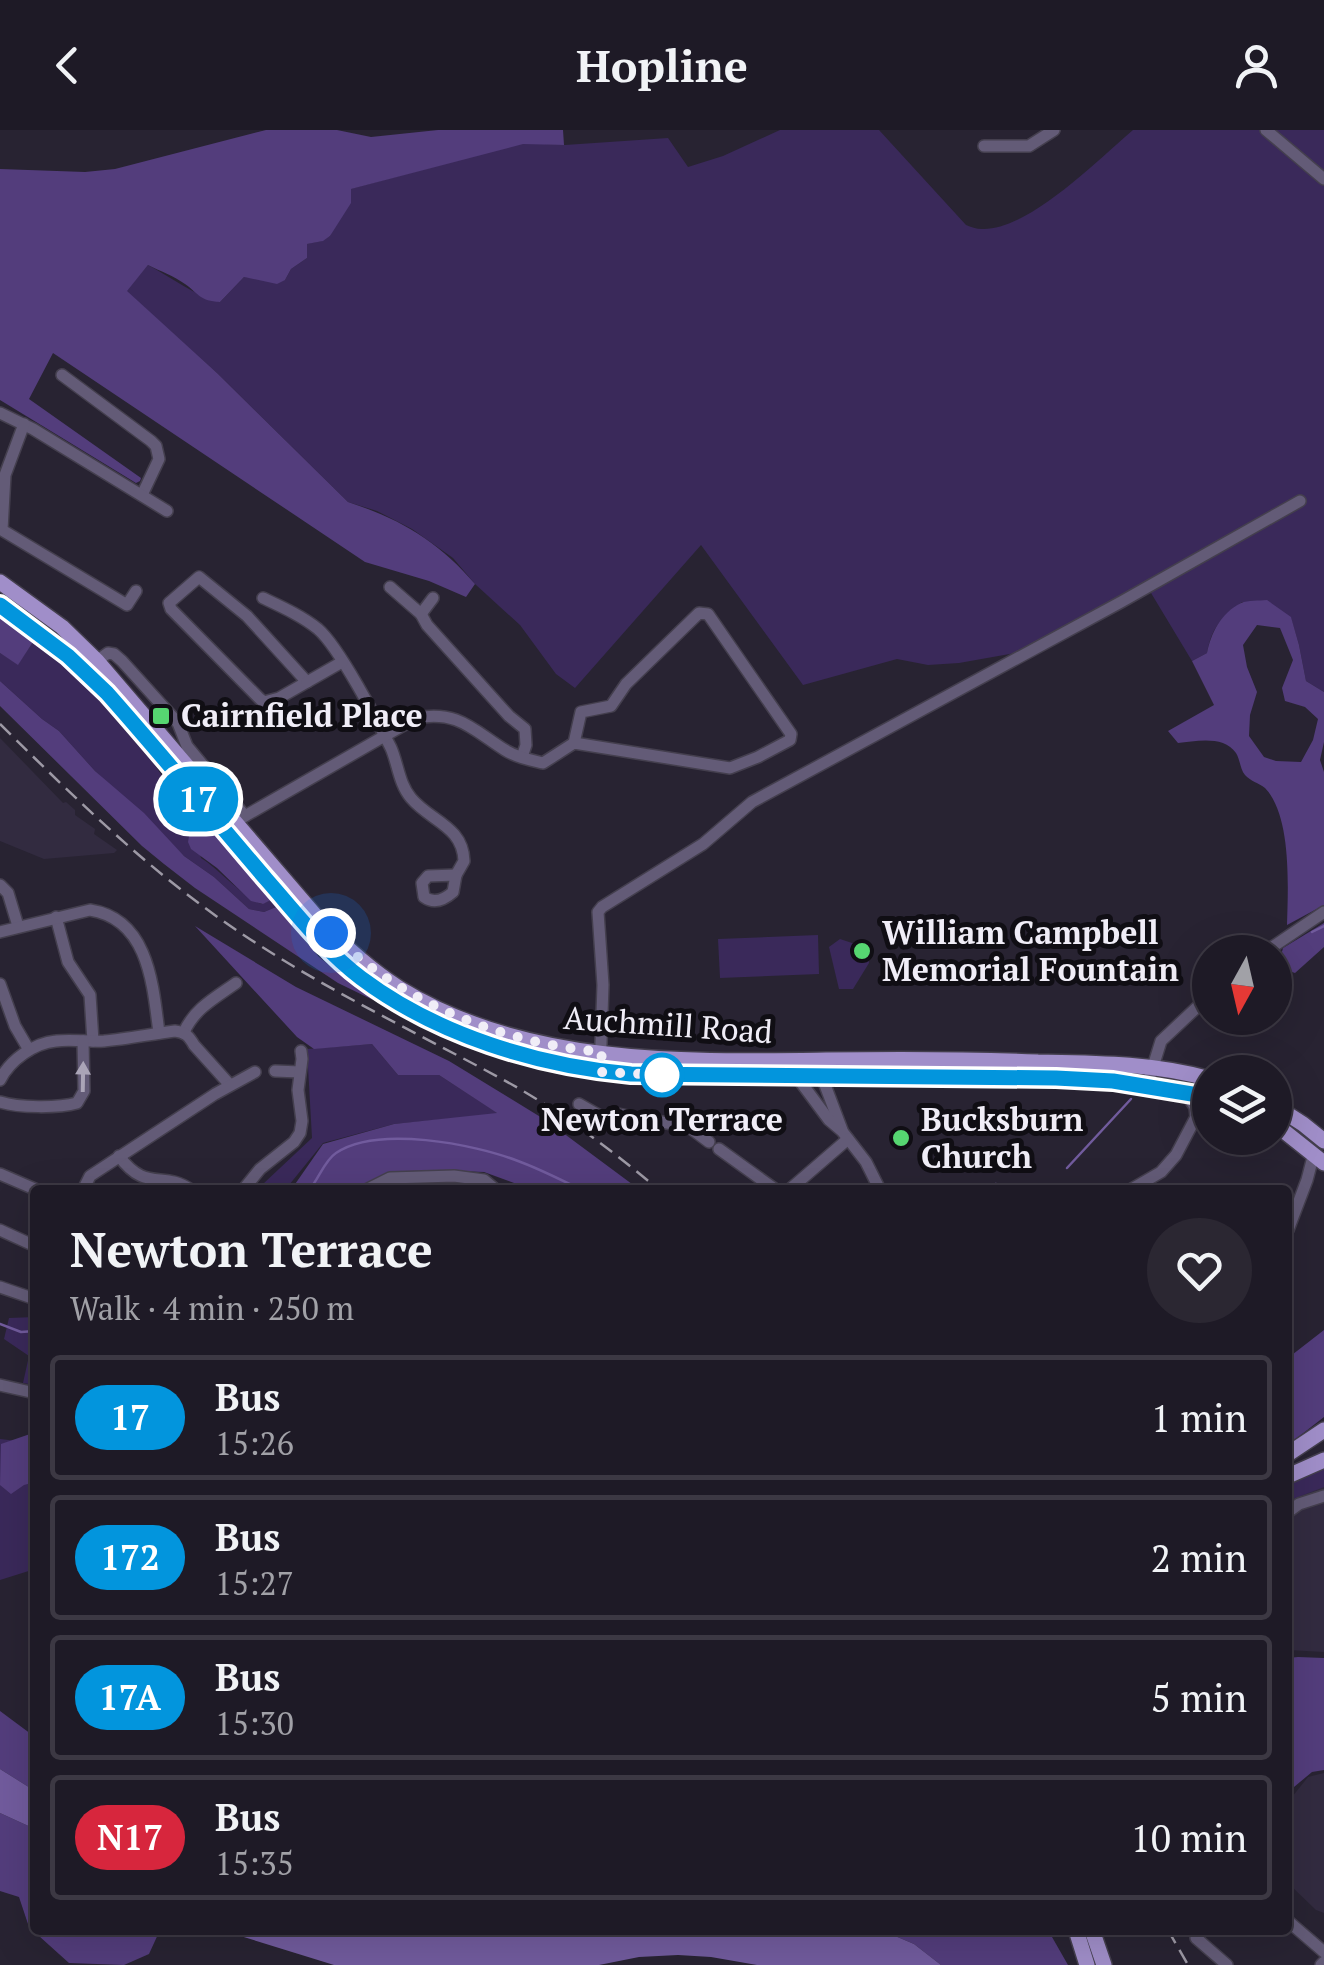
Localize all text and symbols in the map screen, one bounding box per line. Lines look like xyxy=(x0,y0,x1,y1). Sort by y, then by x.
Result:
text: Hopline xyxy=(576,35,748,95)
icon: back xyxy=(40,38,95,93)
icon: person xyxy=(1229,38,1284,93)
place label: Cairnfield Place xyxy=(181,694,423,736)
marker: Cairnfield Place xyxy=(150,705,172,727)
line badge: 17 xyxy=(153,766,243,832)
text: 17 xyxy=(178,776,218,822)
your location xyxy=(306,908,356,958)
place label: William Campbell Memorial Fountain xyxy=(882,911,1179,990)
north arrow xyxy=(1192,935,1292,1035)
map controls xyxy=(1192,935,1292,1155)
marker: William Campbell Memorial Fountain xyxy=(851,940,873,962)
street label: Auchmill Road xyxy=(562,996,774,1052)
marker: Newton Terrace xyxy=(641,1054,683,1096)
button: layers xyxy=(1192,1055,1292,1155)
one-way arrow xyxy=(76,1061,92,1092)
place label: Newton Terrace xyxy=(541,1098,783,1140)
place label: Bucksburn Church xyxy=(921,1098,1084,1177)
marker: Bucksburn Church xyxy=(890,1127,912,1149)
text: Newton Terrace xyxy=(70,1217,433,1281)
button: heart xyxy=(1147,1218,1252,1323)
text: Walk · 4 min · 250 m xyxy=(70,1287,354,1329)
text: Bus xyxy=(215,1372,280,1422)
text: 1 min xyxy=(1151,1393,1247,1443)
text: 17 xyxy=(110,1394,150,1440)
text: 15:26 xyxy=(215,1422,294,1464)
text: Bus xyxy=(215,1512,280,1562)
text: 2 min xyxy=(1151,1533,1247,1583)
text: 172 xyxy=(100,1534,160,1580)
text: 15:27 xyxy=(215,1562,294,1604)
text: Bus xyxy=(215,1652,280,1702)
text: 5 min xyxy=(1151,1673,1247,1723)
text: 17A xyxy=(99,1674,161,1720)
text: 15:30 xyxy=(215,1702,294,1744)
text: Bus xyxy=(215,1792,280,1842)
text: 10 min xyxy=(1130,1813,1247,1863)
text: N17 xyxy=(97,1814,163,1860)
text: 15:35 xyxy=(215,1842,294,1884)

